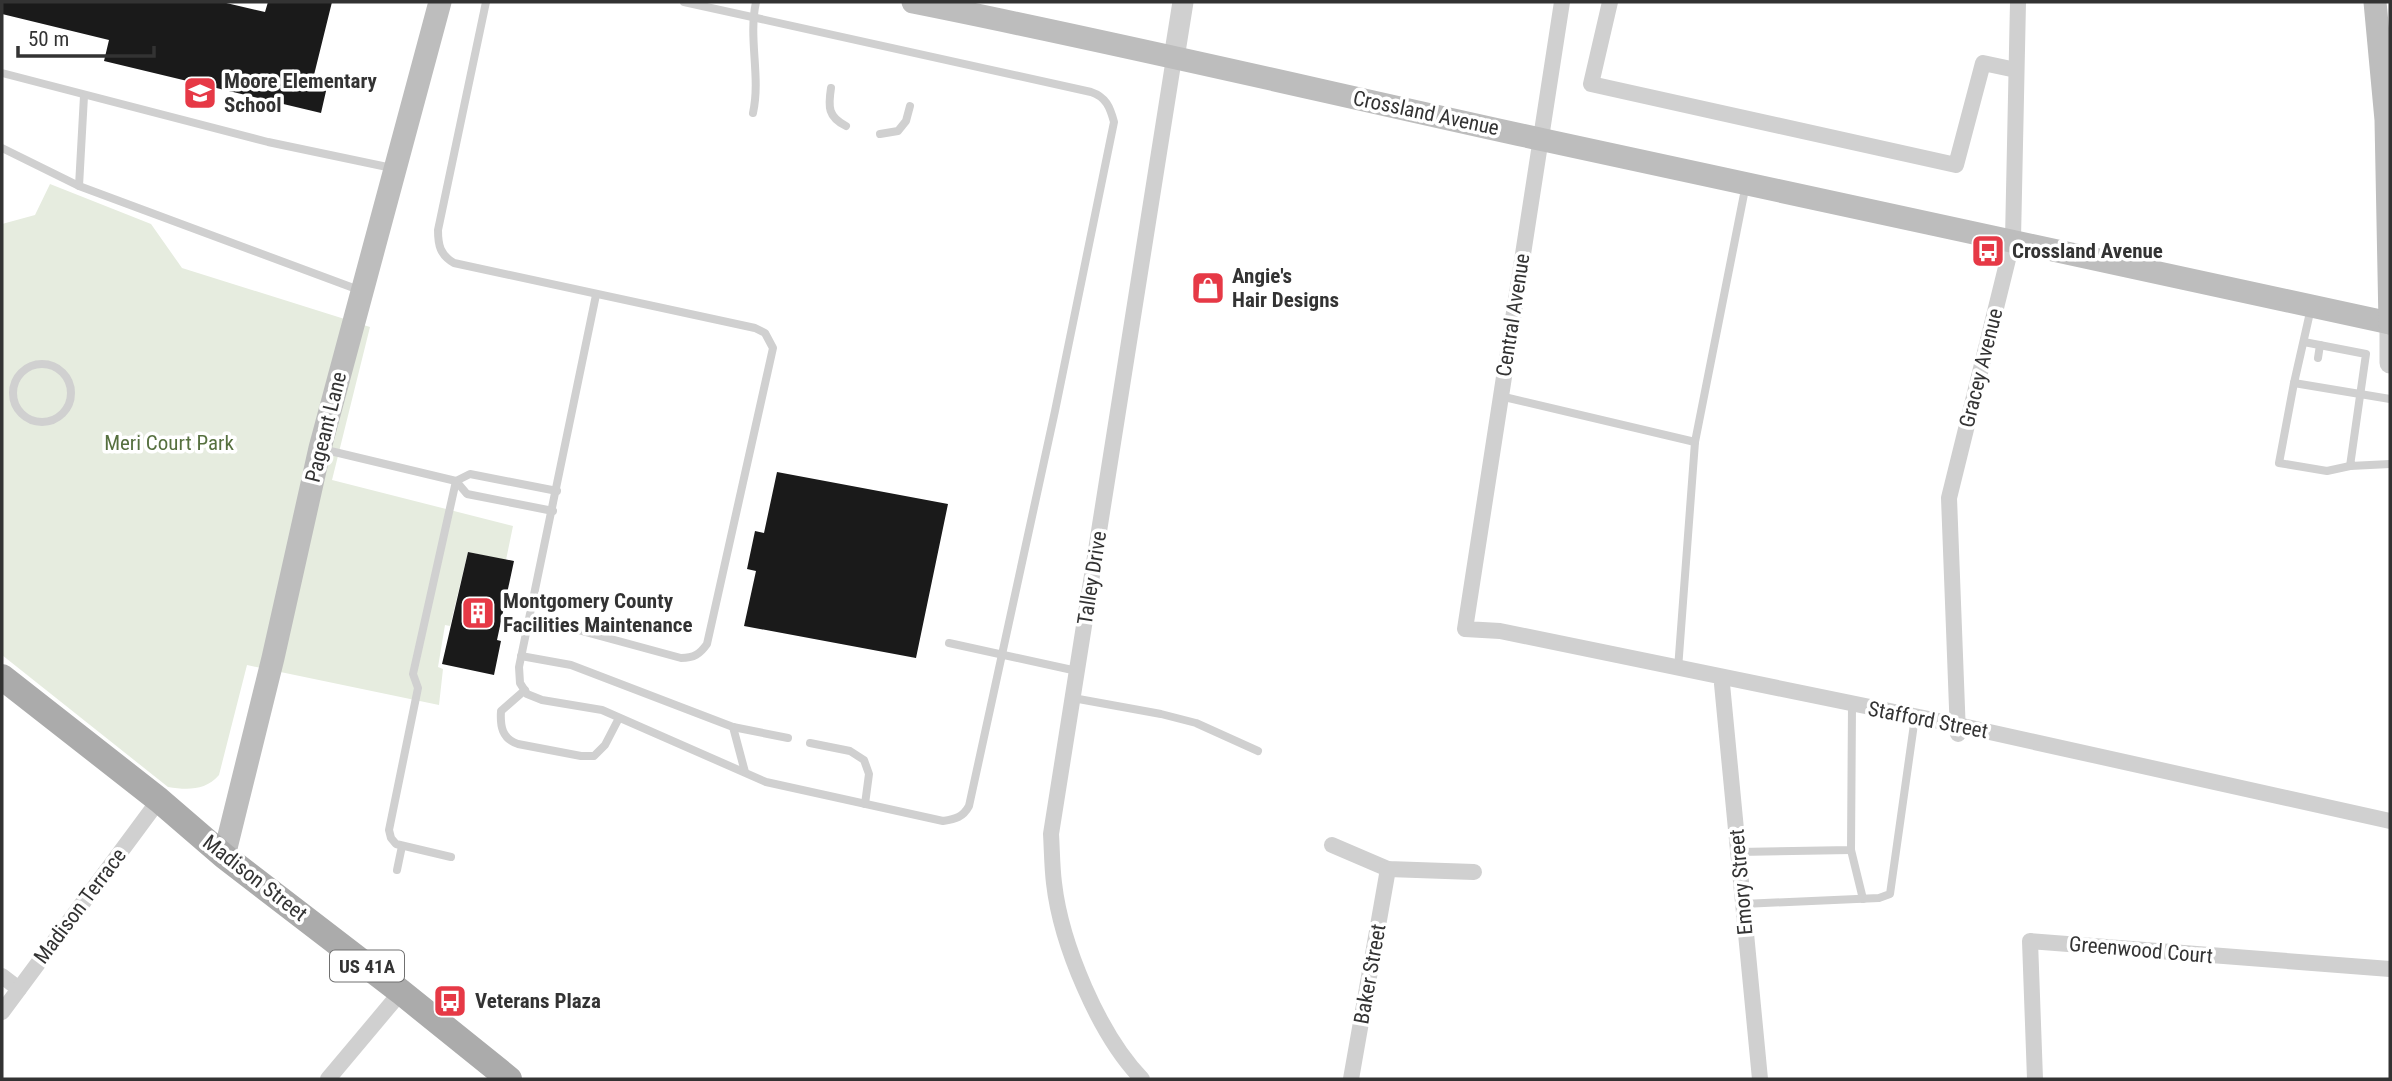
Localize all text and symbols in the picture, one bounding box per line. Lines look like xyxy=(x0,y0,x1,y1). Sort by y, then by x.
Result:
scale bar xyxy=(18,14,154,58)
text: 50 m xyxy=(28,27,69,51)
place label: Moore Elementary School xyxy=(224,69,378,117)
school or university icon: Moore Elementary School xyxy=(181,74,219,112)
street label: Crossland Avenue xyxy=(1351,86,1501,140)
bus stop icon: Crossland Avenue xyxy=(1969,232,2007,270)
place label: Crossland Avenue xyxy=(2012,239,2163,263)
street label: Central Avenue xyxy=(1491,252,1535,378)
place label: Angie's Hair Designs xyxy=(1232,264,1339,312)
shop icon: Angie's Hair Designs xyxy=(1189,269,1227,307)
street label: Gracey Avenue xyxy=(1955,306,2007,430)
street label: Pageant Lane xyxy=(301,369,351,485)
park label: Meri Court Park xyxy=(104,431,234,455)
street label: Talley Drive xyxy=(1073,529,1111,627)
place label: Montgomery County Facilities Maintenance xyxy=(503,589,692,637)
building icon: Montgomery County Facilities Maintenance xyxy=(459,594,497,632)
street label: Stafford Street xyxy=(1866,697,1990,743)
street label: Emory Street xyxy=(1724,828,1758,936)
street label: Madison Street xyxy=(198,830,312,926)
street label: Madison Terrace xyxy=(29,844,131,968)
street label: Baker Street xyxy=(1349,922,1391,1026)
street label: Greenwood Court xyxy=(2068,932,2214,968)
road number: US 41A xyxy=(330,950,404,982)
bus stop icon: Veterans Plaza xyxy=(431,982,469,1020)
place label: Veterans Plaza xyxy=(475,989,601,1013)

